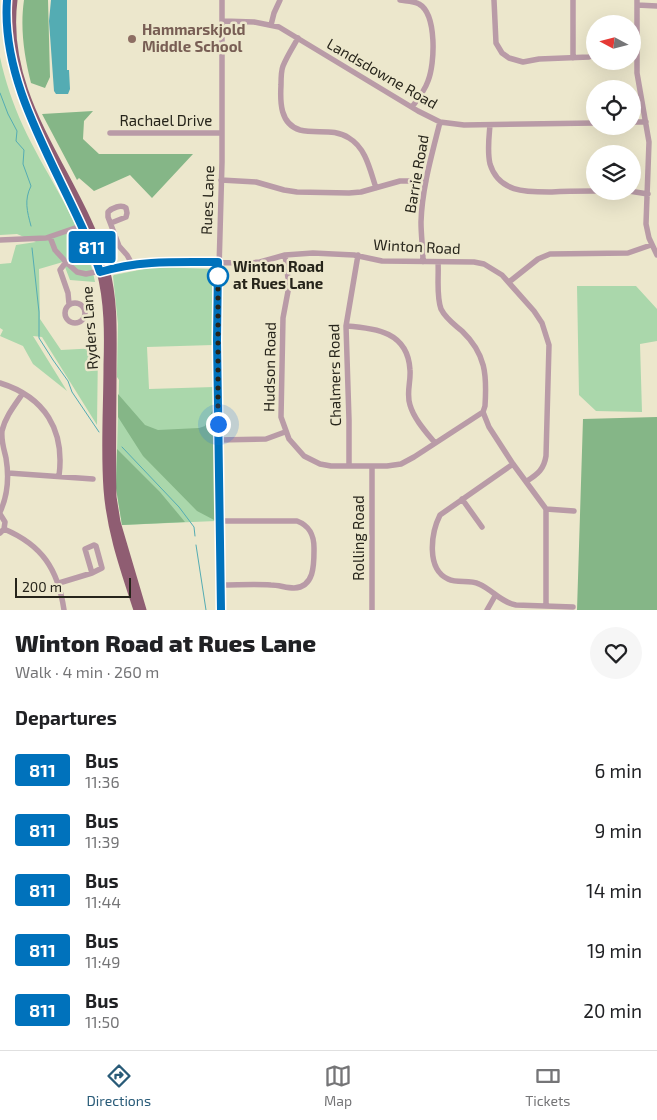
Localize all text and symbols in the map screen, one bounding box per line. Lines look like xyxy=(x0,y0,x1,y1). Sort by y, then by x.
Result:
north arrow xyxy=(586,15,641,70)
map controls xyxy=(586,15,641,200)
place label: Hammarskjold Middle School xyxy=(142,20,246,55)
marker: Hammarskjold Middle School xyxy=(126,33,138,45)
street label: Landsdowne Road xyxy=(324,34,441,112)
button: locate xyxy=(586,80,641,135)
street label: Rachael Drive xyxy=(120,111,212,129)
street label: Barrie Road xyxy=(400,133,432,214)
button: layers xyxy=(586,145,641,200)
street label: Rues Lane xyxy=(197,165,217,235)
line badge: 811 xyxy=(63,231,121,263)
street label: Winton Road xyxy=(373,235,461,257)
text: 811 xyxy=(79,236,105,258)
place label: Winton Road at Rues Lane xyxy=(233,257,324,292)
marker: Winton Road at Rues Lane xyxy=(207,265,229,287)
street label: Ryders Lane xyxy=(77,286,101,370)
street label: Hudson Road xyxy=(259,322,279,412)
street label: Chalmers Road xyxy=(324,324,344,427)
your location xyxy=(206,412,231,437)
street label: Rolling Road xyxy=(349,495,367,581)
scale bar xyxy=(15,575,131,598)
text: 200 m xyxy=(22,578,62,595)
button: heart xyxy=(590,627,642,679)
text: Winton Road at Rues Lane xyxy=(15,628,316,657)
text: Walk · 4 min · 260 m xyxy=(15,662,159,681)
text: Departures xyxy=(15,706,117,729)
text: Bus xyxy=(85,749,119,772)
text: 811 xyxy=(29,759,56,781)
text: 6 min xyxy=(594,759,642,782)
text: 11:36 xyxy=(85,772,120,791)
text: Bus xyxy=(85,809,119,832)
text: 811 xyxy=(29,819,56,841)
text: 9 min xyxy=(594,819,642,842)
text: 11:39 xyxy=(85,832,120,851)
text: Bus xyxy=(85,869,119,892)
text: 811 xyxy=(29,879,56,901)
text: 14 min xyxy=(586,879,642,902)
text: 11:44 xyxy=(85,892,121,911)
text: Bus xyxy=(85,929,119,952)
text: 811 xyxy=(29,939,56,961)
text: 19 min xyxy=(587,939,642,962)
text: 11:49 xyxy=(85,952,121,971)
text: Bus xyxy=(85,989,119,1012)
text: 811 xyxy=(29,999,56,1021)
text: 20 min xyxy=(583,999,642,1022)
text: 11:50 xyxy=(85,1012,120,1031)
tab: Directions xyxy=(86,1062,151,1109)
tab: Map xyxy=(324,1062,352,1109)
tab: Tickets xyxy=(525,1062,570,1109)

